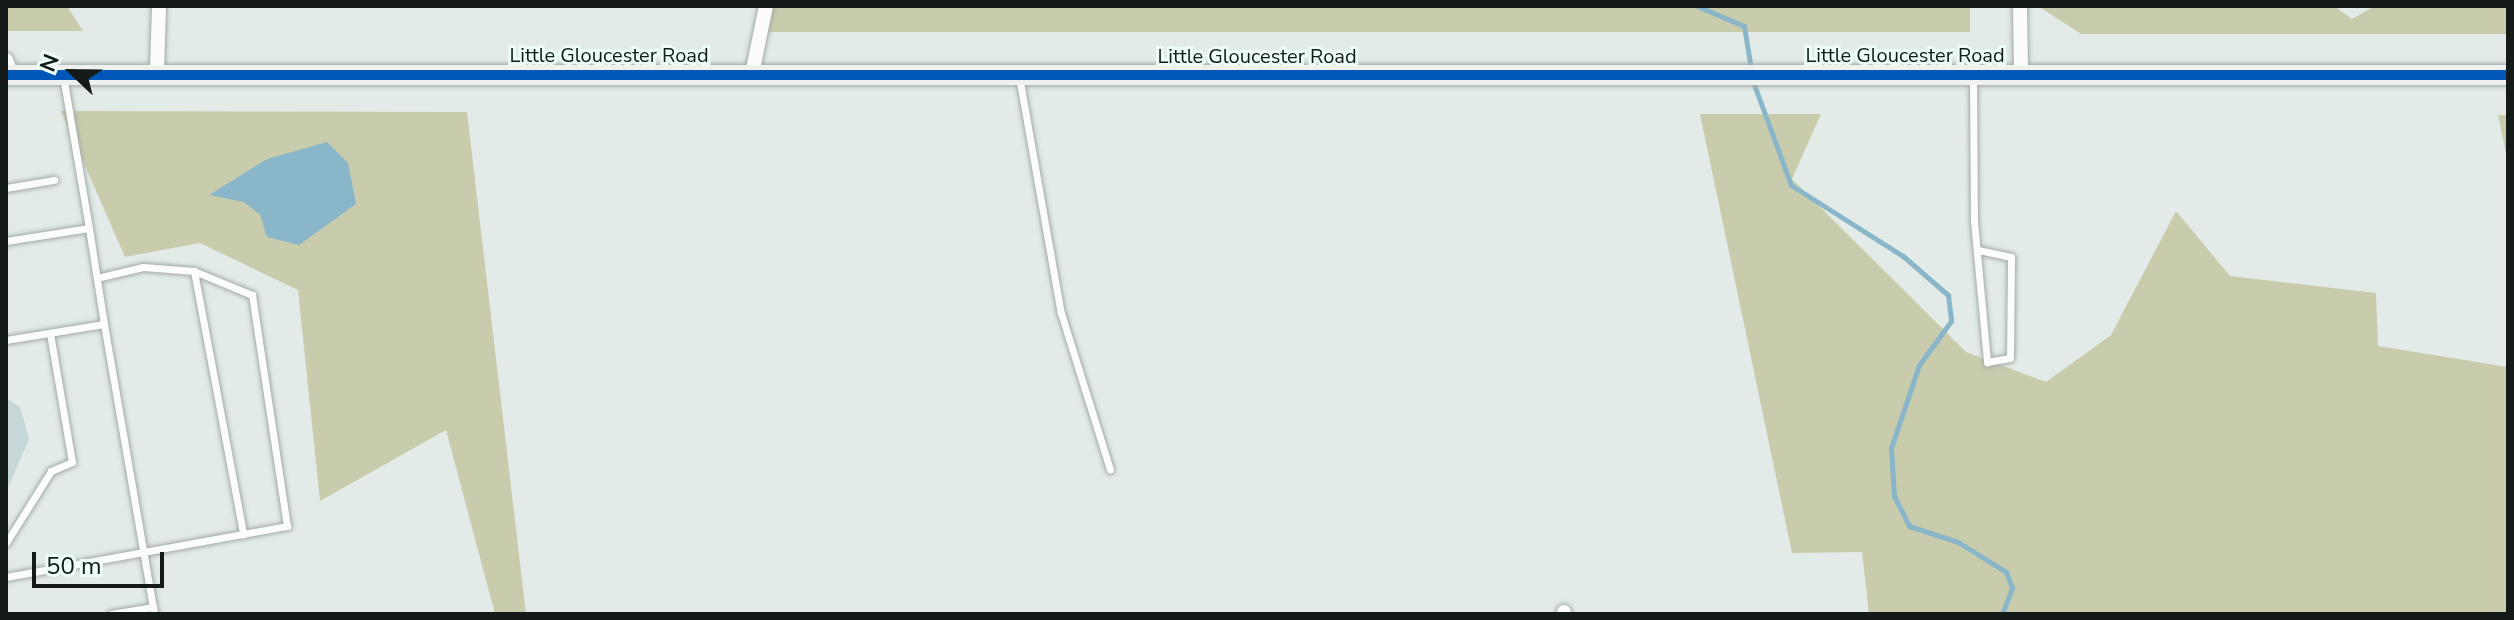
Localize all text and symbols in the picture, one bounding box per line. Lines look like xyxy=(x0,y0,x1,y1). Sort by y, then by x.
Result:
north arrow xyxy=(32,32,112,112)
street label: Little Gloucester Road xyxy=(509,43,709,67)
street label: Little Gloucester Road xyxy=(1805,43,2005,67)
street label: Little Gloucester Road xyxy=(1157,44,1357,68)
text: N xyxy=(33,50,67,76)
scale bar xyxy=(36,536,168,586)
text: 50 m xyxy=(46,550,102,582)

